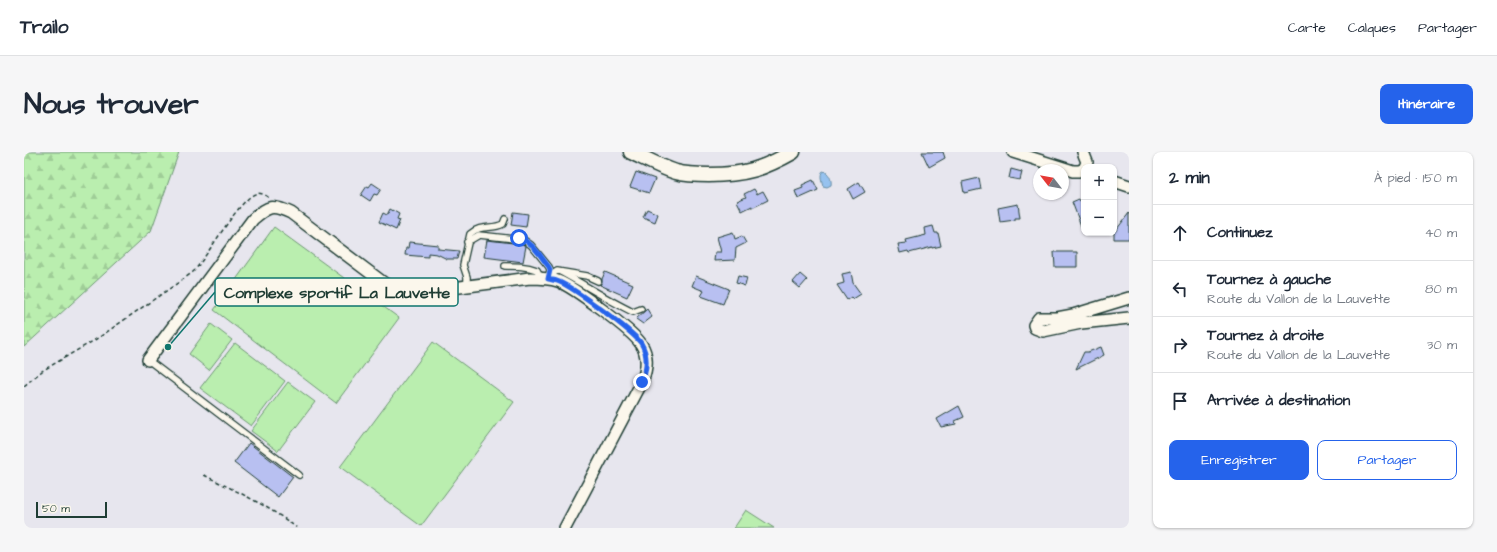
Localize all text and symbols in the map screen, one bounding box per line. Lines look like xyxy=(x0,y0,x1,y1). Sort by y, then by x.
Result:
text: Trailo xyxy=(20,14,69,41)
text: Carte xyxy=(1288,18,1326,38)
text: Calques xyxy=(1348,18,1396,38)
text: Partager xyxy=(1418,18,1477,38)
button: Itinéraire xyxy=(1380,84,1473,124)
text: Nous trouver xyxy=(24,85,199,124)
north arrow xyxy=(1033,164,1069,200)
map controls xyxy=(1081,164,1117,236)
button: + xyxy=(1081,164,1117,200)
text: 2 min xyxy=(1169,166,1210,190)
text: À pied · 150 m xyxy=(1374,169,1457,187)
button: − xyxy=(1081,200,1117,236)
icon: ahead xyxy=(1169,222,1191,244)
text: Continuez xyxy=(1207,222,1273,243)
text: 40 m xyxy=(1425,224,1457,242)
route start xyxy=(510,229,528,247)
text: Tournez à gauche xyxy=(1207,269,1331,290)
callout: Complexe sportif La Lauvette xyxy=(215,278,458,306)
icon: left xyxy=(1169,278,1191,300)
text: 80 m xyxy=(1425,280,1457,298)
text: Complexe sportif La Lauvette xyxy=(224,282,451,304)
text: Route du Vallon de la Lauvette xyxy=(1207,290,1390,308)
text: Tournez à droite xyxy=(1207,325,1324,346)
icon: right xyxy=(1169,334,1191,356)
text: 30 m xyxy=(1427,336,1457,354)
text: Route du Vallon de la Lauvette xyxy=(1207,346,1390,364)
route end xyxy=(633,373,651,391)
icon: arrive xyxy=(1169,390,1191,412)
text: Arrivée à destination xyxy=(1207,390,1350,411)
button: Enregistrer xyxy=(1169,440,1309,480)
button: Partager xyxy=(1317,440,1457,480)
scale bar xyxy=(36,500,107,519)
text: 50 m xyxy=(42,501,70,516)

